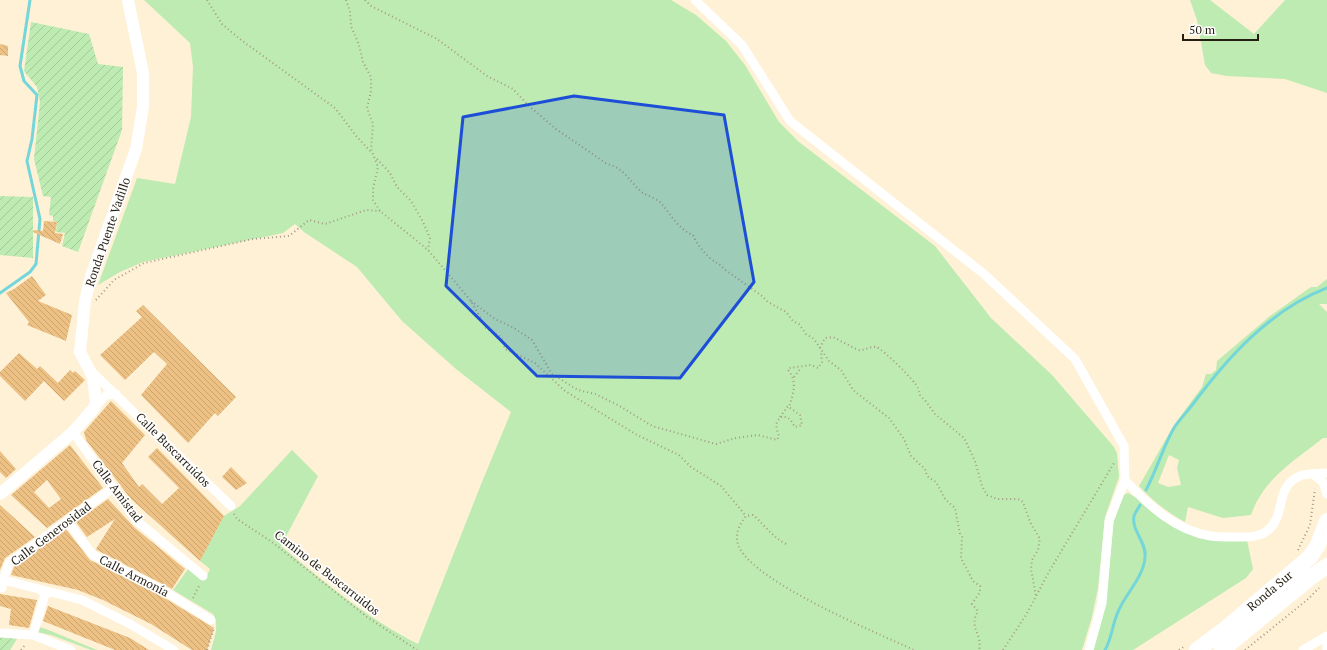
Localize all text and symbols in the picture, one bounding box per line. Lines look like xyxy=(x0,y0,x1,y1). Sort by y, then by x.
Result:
scale bar xyxy=(1183,16,1258,42)
text: 50 m xyxy=(1189,22,1216,37)
street label: Ronda Puente Vadillo xyxy=(82,175,133,288)
street label: Calle Buscarruidos xyxy=(133,409,214,490)
street label: Calle Amistad xyxy=(89,457,146,525)
street label: Calle Generosidad xyxy=(8,498,94,569)
street label: Camino de Buscarruidos xyxy=(272,527,383,618)
street label: Calle Armonía xyxy=(97,552,172,600)
street label: Ronda Sur xyxy=(1244,567,1296,614)

